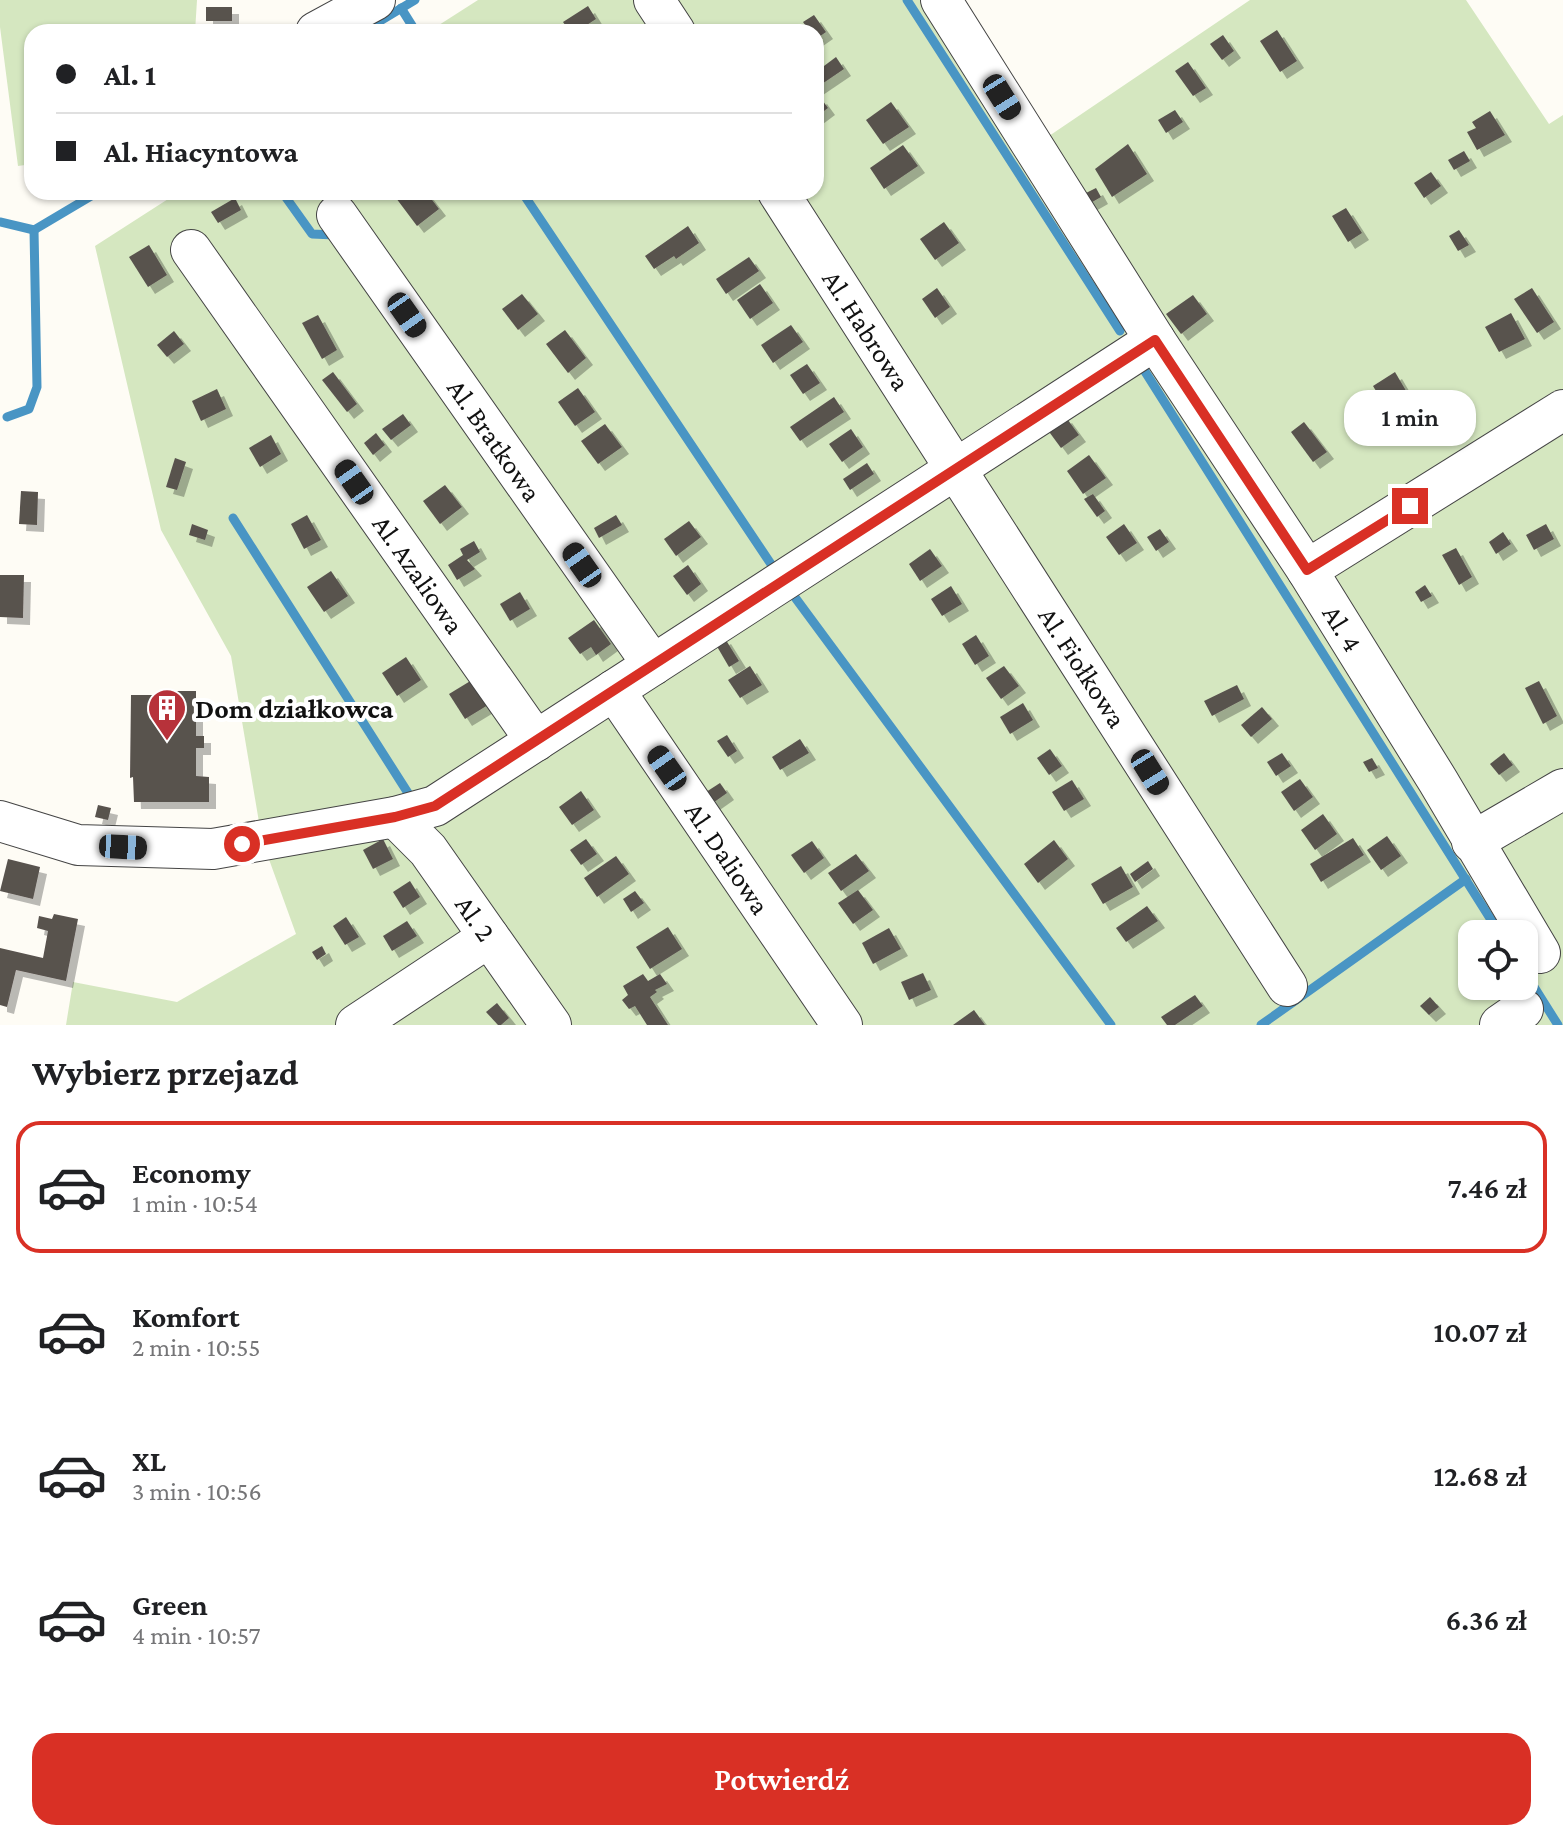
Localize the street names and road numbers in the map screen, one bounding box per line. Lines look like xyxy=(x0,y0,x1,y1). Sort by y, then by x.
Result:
street label: Al. Habrowa xyxy=(816,264,917,396)
street label: Al. Bratkowa xyxy=(441,373,548,507)
street label: Al. Azaliowa xyxy=(366,509,471,640)
street label: Al. 4 xyxy=(1316,599,1369,657)
street label: Al. Fiołkowa xyxy=(1032,601,1133,733)
street label: Al. Daliowa xyxy=(679,796,776,920)
street label: Al. 2 xyxy=(449,890,502,947)

